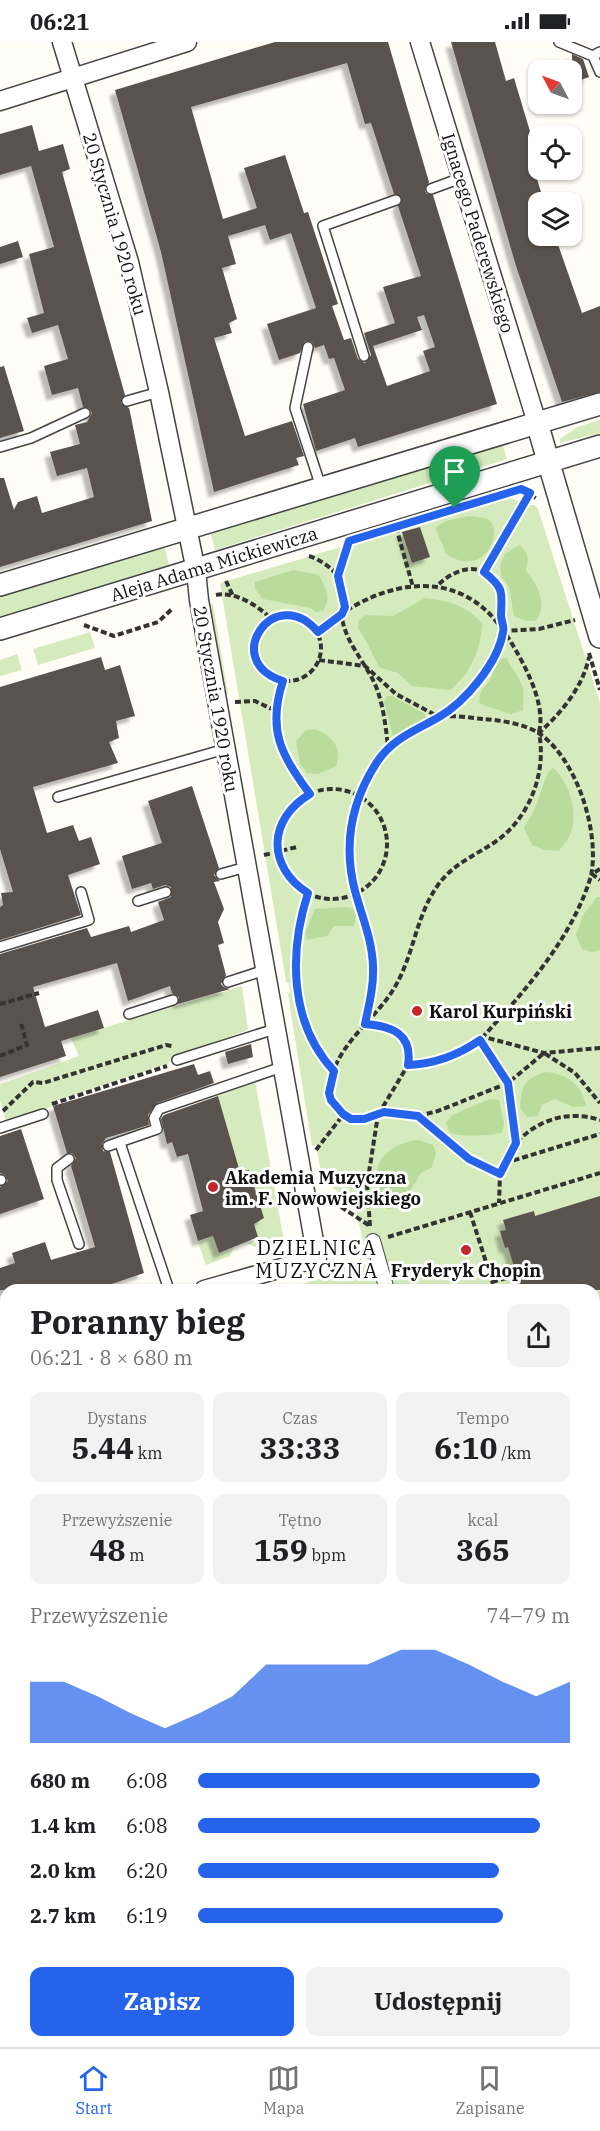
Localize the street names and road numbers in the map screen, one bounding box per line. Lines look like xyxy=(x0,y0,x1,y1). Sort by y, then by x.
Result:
street label: 20 Stycznia 1920 roku xyxy=(78,130,152,318)
street label: Ignacego Paderewskiego xyxy=(437,130,519,336)
street label: Aleja Adama Mickiewicza xyxy=(108,521,320,606)
street label: 20 Stycznia 1920 roku xyxy=(188,604,244,794)

